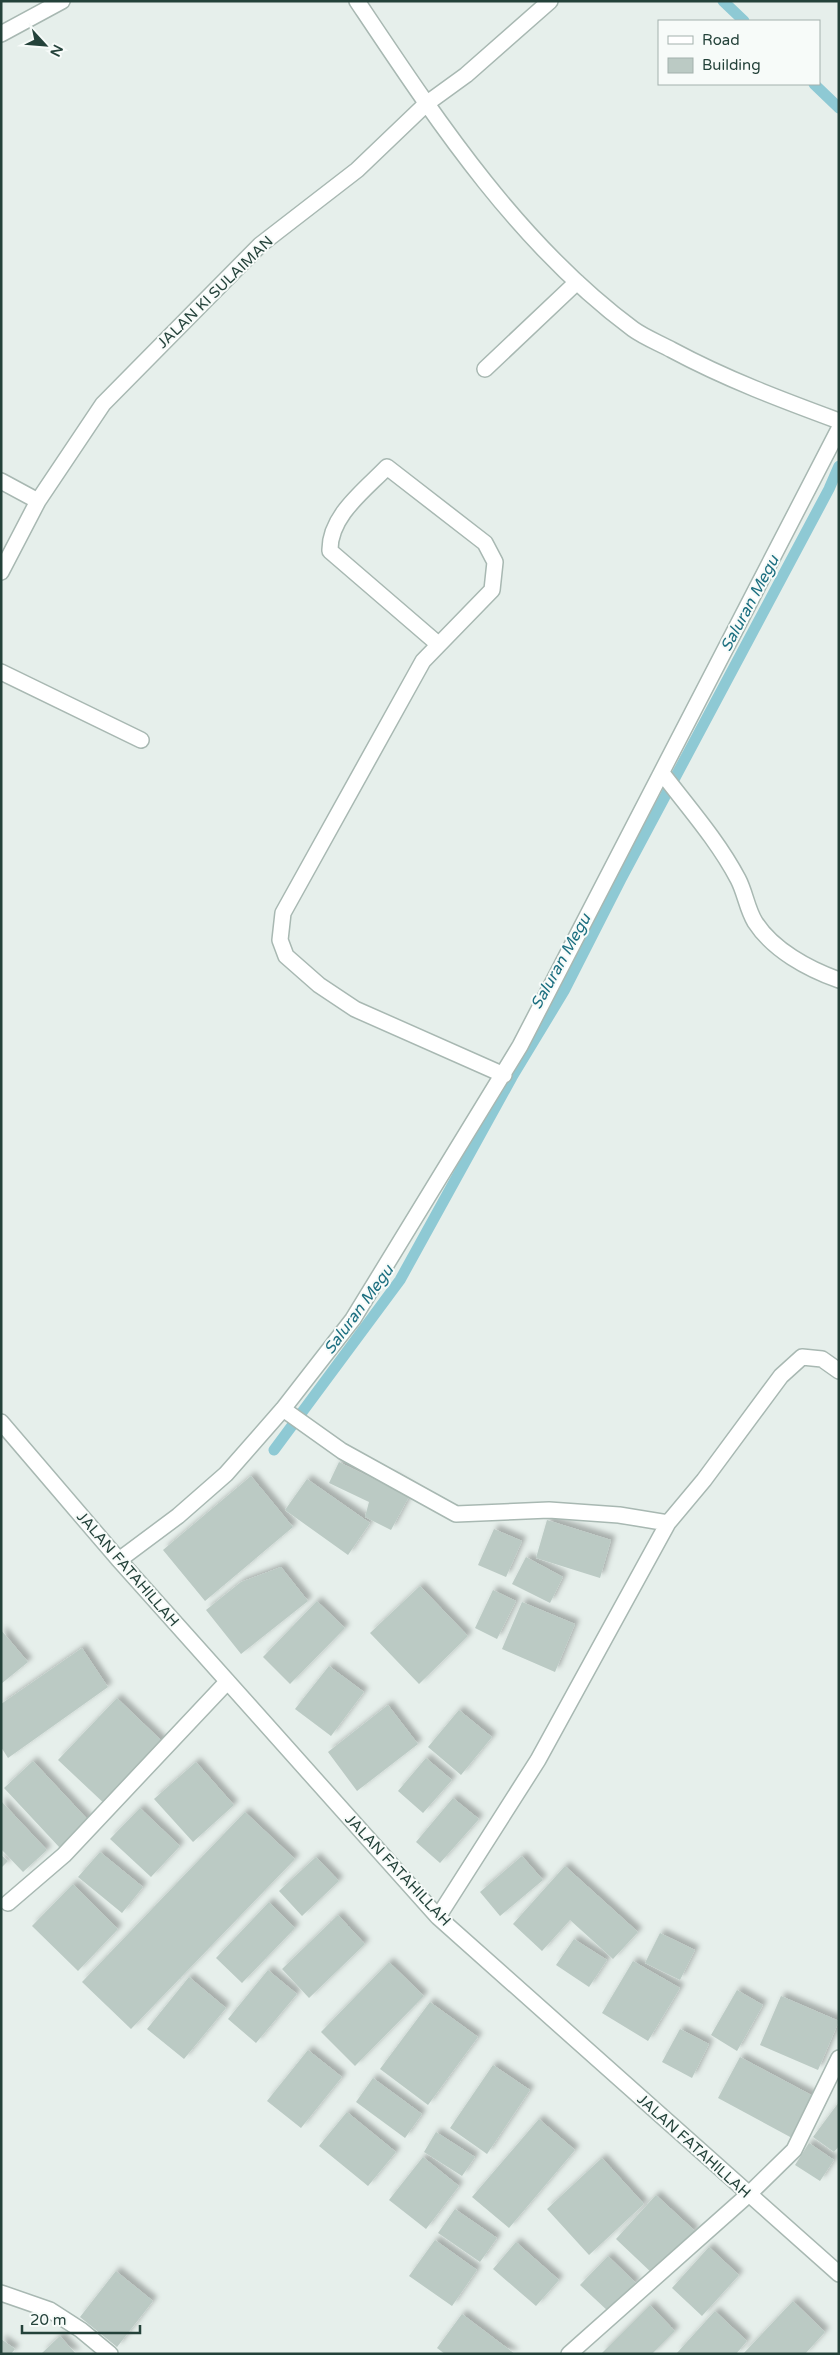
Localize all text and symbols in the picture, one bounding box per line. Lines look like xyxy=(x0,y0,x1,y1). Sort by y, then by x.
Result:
north arrow xyxy=(20,20,70,70)
legend xyxy=(658,20,820,85)
text: Road xyxy=(702,31,740,49)
text: N xyxy=(46,42,66,59)
text: Building xyxy=(702,56,761,74)
street label: JALAN KI SULAIMAN xyxy=(153,232,277,352)
water label: Saluran Megu xyxy=(716,551,784,655)
water label: Saluran Megu xyxy=(526,909,596,1013)
water label: Saluran Megu xyxy=(320,1260,399,1358)
street label: JALAN FATAHILLAH xyxy=(73,1508,183,1630)
street label: JALAN FATAHILLAH xyxy=(341,1810,455,1930)
street label: JALAN FATAHILLAH xyxy=(633,2090,755,2202)
scale bar xyxy=(22,2302,140,2334)
text: 20 m xyxy=(30,2311,67,2329)

